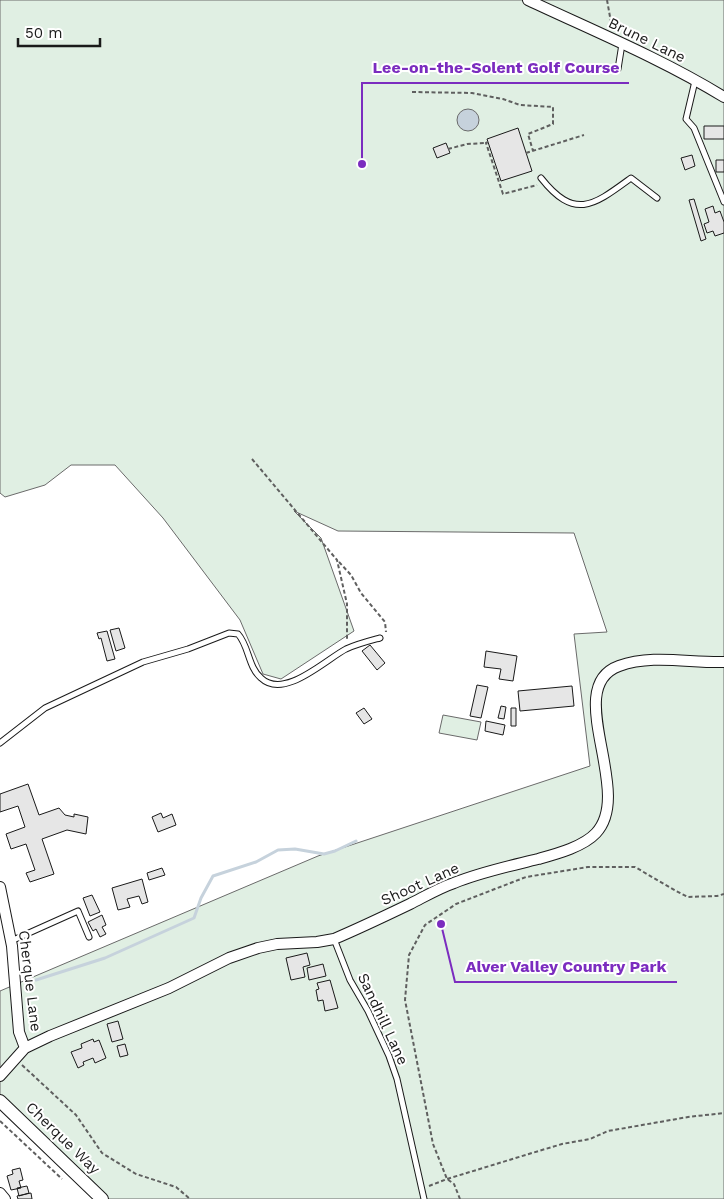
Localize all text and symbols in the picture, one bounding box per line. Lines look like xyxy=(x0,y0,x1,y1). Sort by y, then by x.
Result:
street label: Brune Lane xyxy=(605,14,689,66)
scale bar xyxy=(18,15,100,47)
text: 50 m xyxy=(25,24,62,42)
callout: Lee-on-the-Solent Golf Course xyxy=(362,52,629,83)
text: Lee-on-the-Solent Golf Course xyxy=(373,58,619,77)
street label: Shoot Lane xyxy=(378,859,462,909)
street label: Cherque Lane xyxy=(15,929,45,1033)
callout: Alver Valley Country Park xyxy=(455,951,677,982)
text: Alver Valley Country Park xyxy=(466,957,666,976)
street label: Sandhill Lane xyxy=(354,970,412,1068)
street label: Cherque Way xyxy=(22,1098,104,1178)

